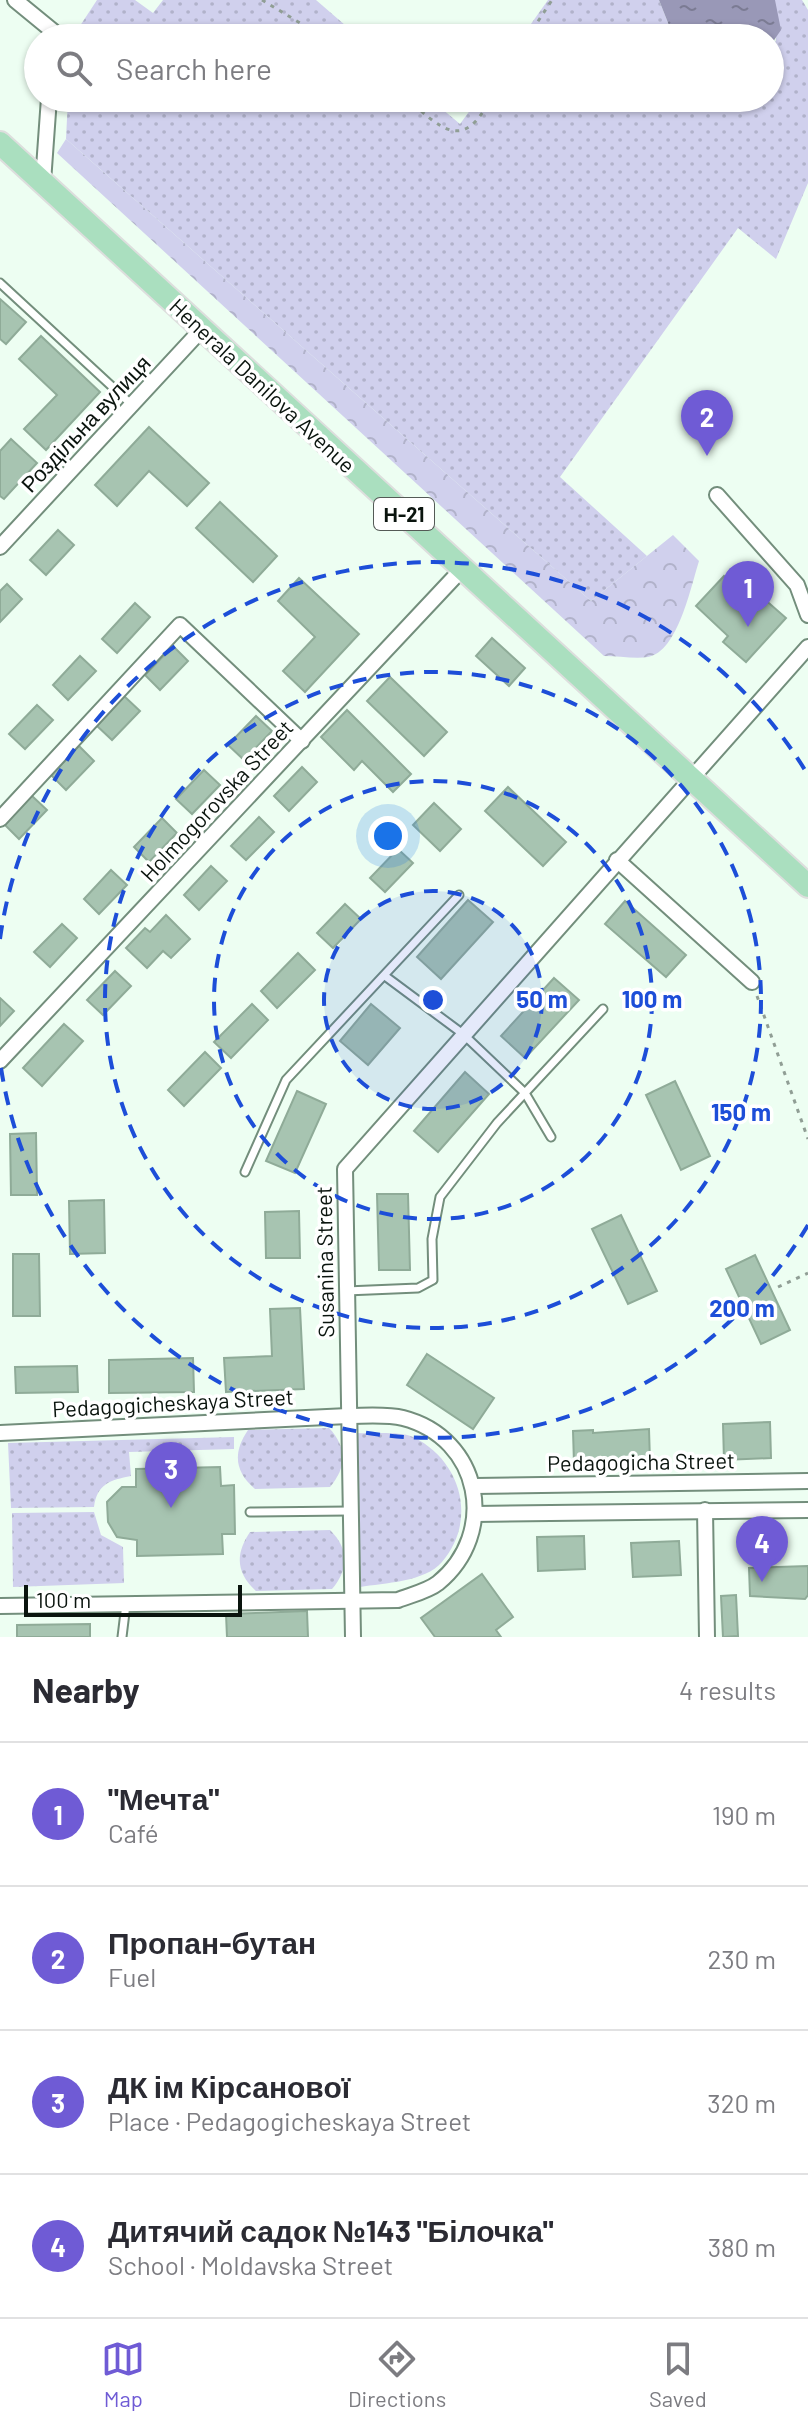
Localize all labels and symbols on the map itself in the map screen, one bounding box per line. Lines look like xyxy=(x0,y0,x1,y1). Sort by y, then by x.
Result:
street label: Henerala Danilova Avenue xyxy=(165,292,361,478)
street label: Роздільна вулиця xyxy=(15,349,156,497)
pin: 2 xyxy=(681,390,733,456)
road number: Н-21 xyxy=(374,498,434,530)
pin: 1 xyxy=(722,561,774,627)
street label: Holmogorovska Street xyxy=(134,714,298,886)
your location xyxy=(368,816,408,856)
text: 50 m xyxy=(516,984,568,1013)
text: 100 m xyxy=(622,984,682,1013)
centre of rings xyxy=(419,986,447,1014)
text: 150 m xyxy=(711,1097,771,1126)
street label: Susanina Street xyxy=(310,1186,338,1338)
text: 200 m xyxy=(709,1293,775,1322)
street label: Pedagogicheskaya Street xyxy=(52,1383,294,1421)
pin: 3 xyxy=(145,1442,197,1508)
street label: Pedagogicha Street xyxy=(547,1446,735,1476)
pin: 4 xyxy=(736,1516,788,1582)
scale bar xyxy=(24,1581,242,1617)

